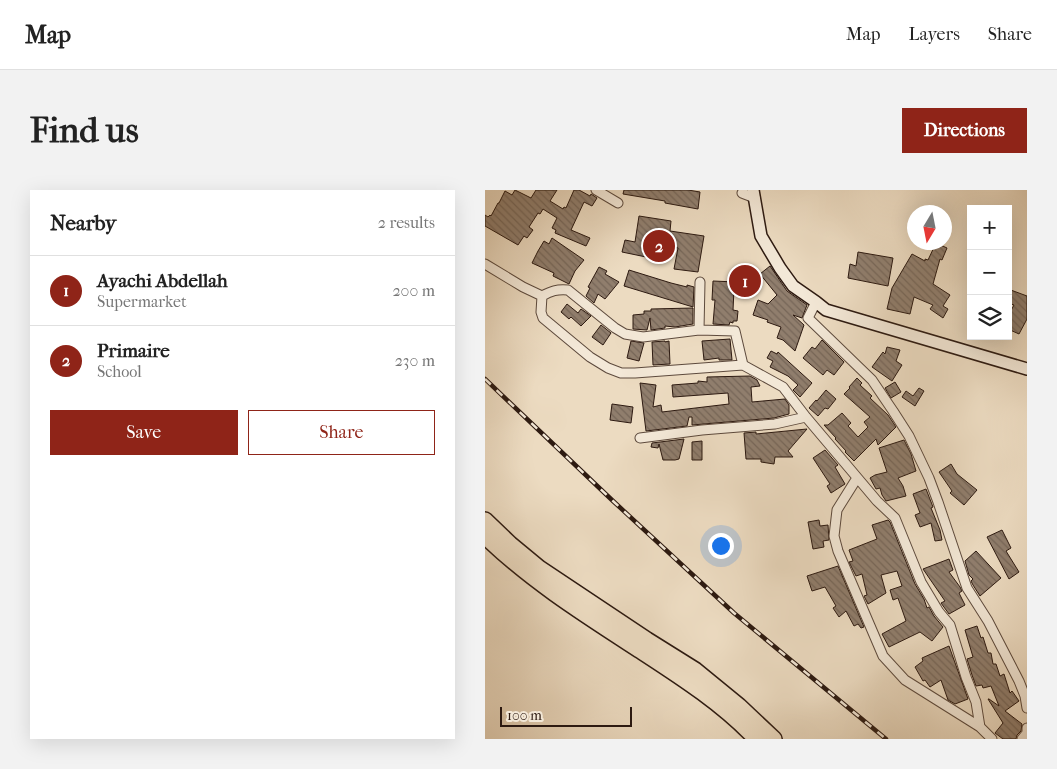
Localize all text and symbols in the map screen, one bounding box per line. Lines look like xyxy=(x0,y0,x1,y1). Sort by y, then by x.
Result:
text: Map xyxy=(25,21,71,49)
text: Map xyxy=(846,24,880,45)
text: Layers xyxy=(908,24,960,45)
text: Share xyxy=(988,24,1032,45)
button: Directions xyxy=(902,108,1027,153)
text: Find us xyxy=(30,110,139,151)
north arrow xyxy=(907,205,952,250)
map controls xyxy=(967,205,1012,340)
button: + xyxy=(967,205,1012,250)
text: Nearby xyxy=(50,211,116,235)
text: 2 results xyxy=(378,213,435,232)
pin: 2 xyxy=(643,227,675,265)
button: − xyxy=(967,250,1012,295)
pin: 1 xyxy=(729,262,761,300)
text: Ayachi Abdellah xyxy=(97,270,228,292)
text: 1 xyxy=(63,281,69,300)
text: 200 m xyxy=(392,281,435,300)
text: Supermarket xyxy=(97,292,187,311)
button: layers xyxy=(967,295,1012,340)
text: Primaire xyxy=(97,340,170,362)
text: 2 xyxy=(62,351,70,370)
text: 230 m xyxy=(395,351,435,370)
text: School xyxy=(97,362,142,381)
button: Save xyxy=(50,410,238,455)
button: Share xyxy=(248,410,435,455)
your location xyxy=(708,533,734,559)
scale bar xyxy=(500,704,633,727)
text: 100 m xyxy=(507,707,542,724)

